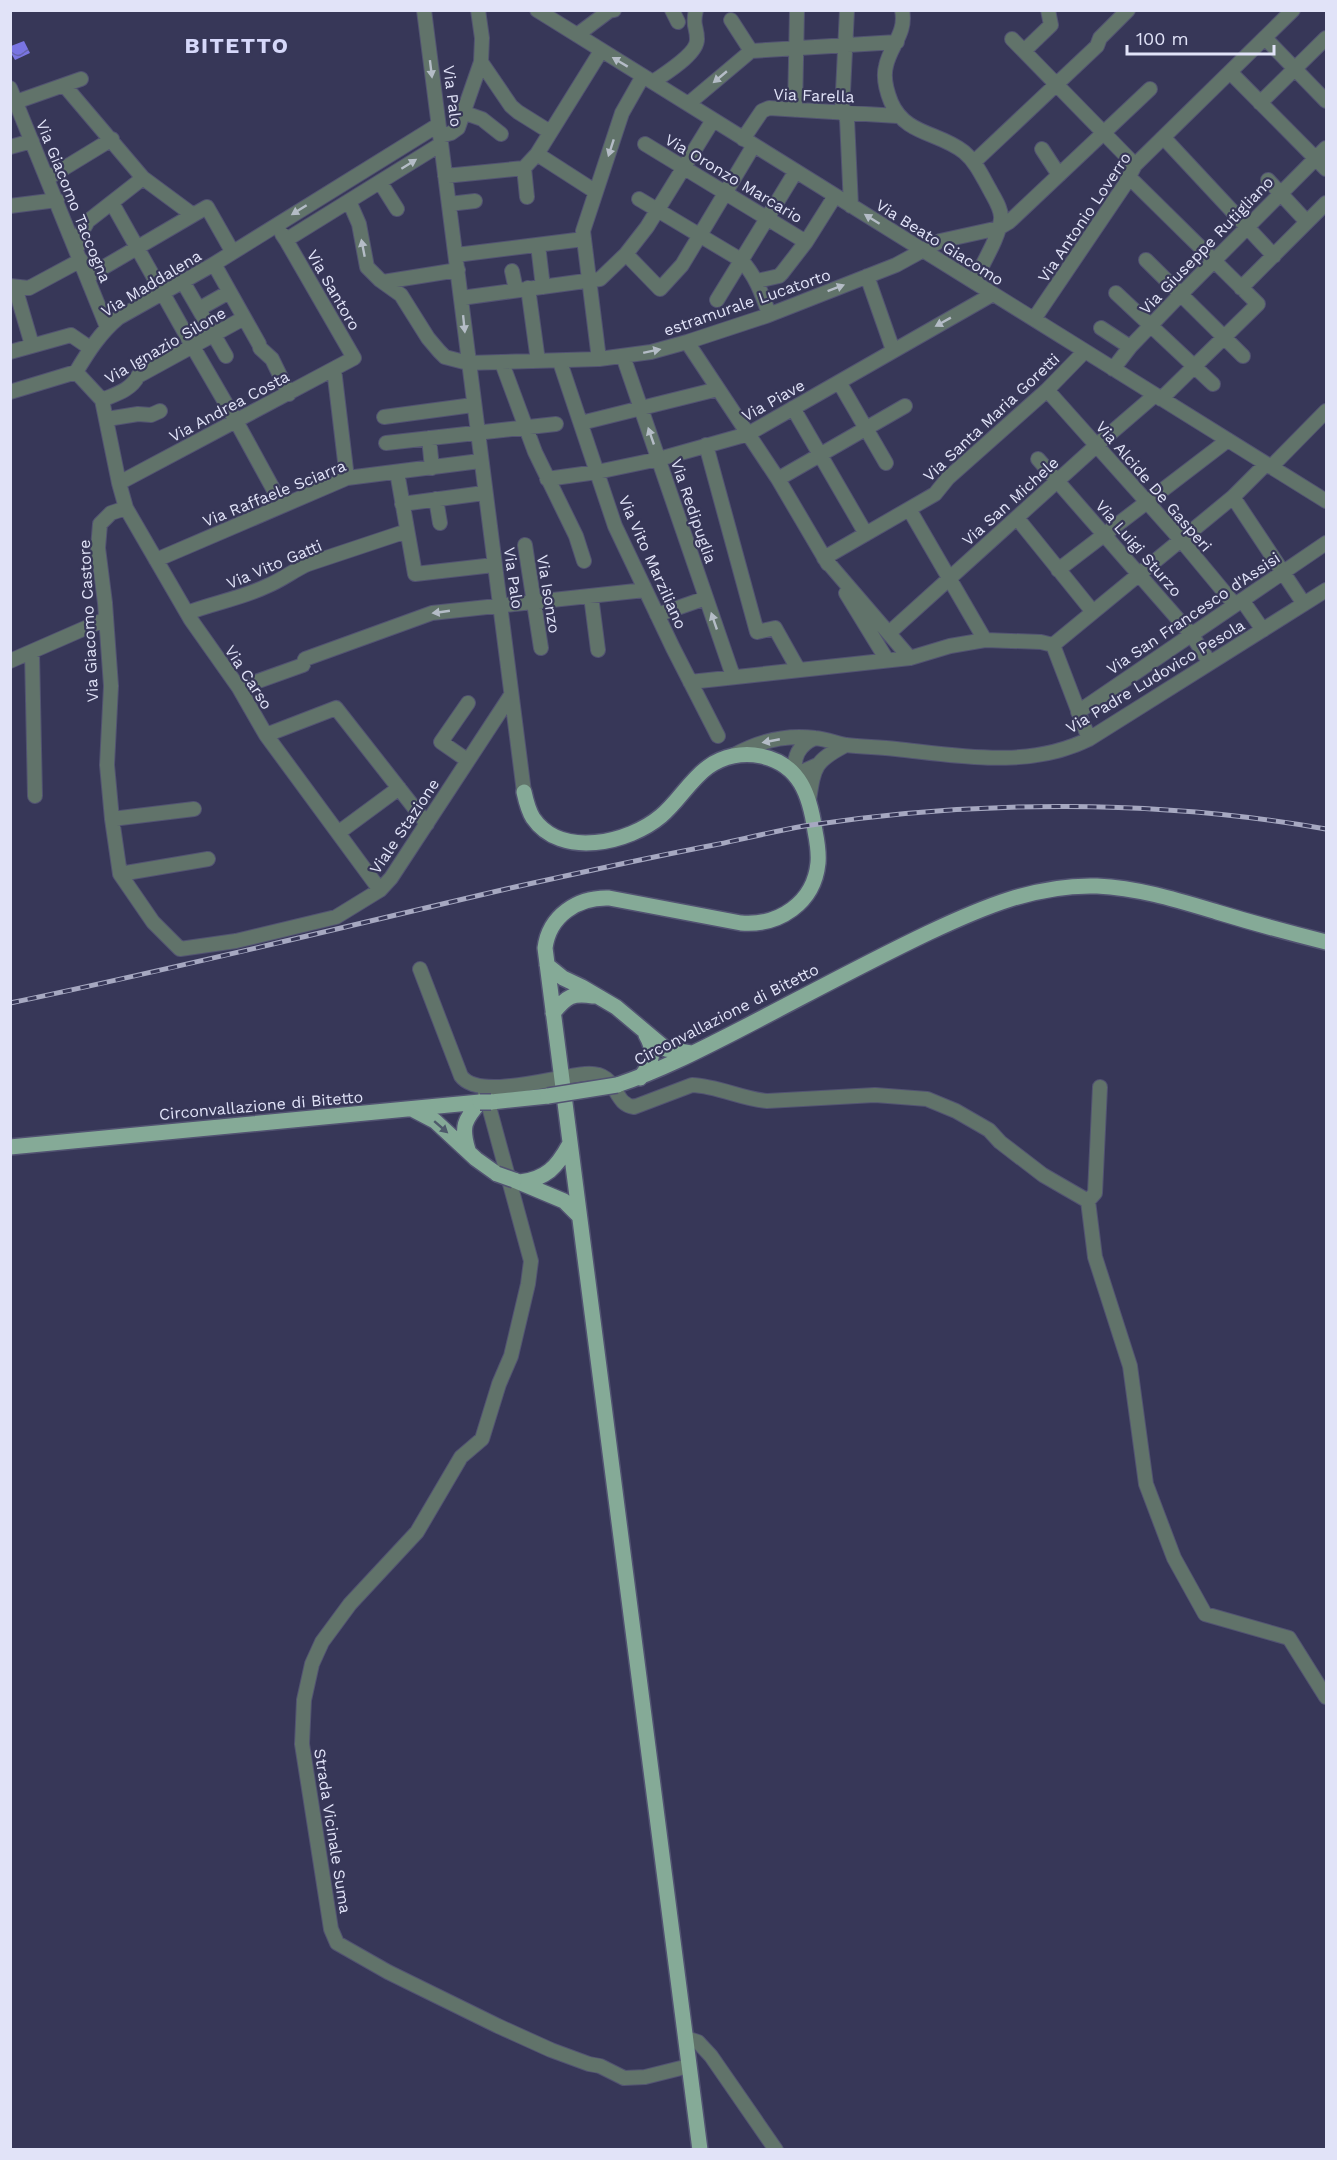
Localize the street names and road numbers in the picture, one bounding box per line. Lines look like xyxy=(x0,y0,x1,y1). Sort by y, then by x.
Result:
street label: Via Palo xyxy=(439,64,466,128)
street label: Via Farella xyxy=(773,85,855,106)
street label: Via Giacomo Taccogna xyxy=(32,117,115,286)
street label: Via Oronzo Marcario xyxy=(661,130,806,227)
street label: Via Antonio Loverro xyxy=(1034,149,1135,286)
street label: Via Giuseppe Rutigliano xyxy=(1135,172,1277,318)
street label: Via Beato Giacomo xyxy=(872,195,1007,289)
street label: Via Maddalena xyxy=(98,246,205,321)
street label: Via Santoro xyxy=(303,247,364,334)
street label: estramurale Lucatorto xyxy=(661,265,833,340)
street label: Via Ignazio Silone xyxy=(101,303,229,388)
street label: Via Santa Maria Goretti xyxy=(919,349,1063,485)
street label: Via Andrea Costa xyxy=(166,367,292,446)
street label: Via Piave xyxy=(738,375,808,426)
street label: Via Alcide De Gasperi xyxy=(1092,417,1216,556)
street label: Via San Michele xyxy=(958,453,1063,550)
street label: Via Raffaele Sciarra xyxy=(200,456,349,531)
street label: Via Redipuglia xyxy=(667,456,720,566)
street label: Via Vito Marziliano xyxy=(615,492,691,632)
street label: Via Luigi Sturzo xyxy=(1091,496,1186,601)
street label: Via Vito Gatti xyxy=(224,536,325,593)
street label: Via Giacomo Castore xyxy=(75,539,102,703)
street label: Via Palo xyxy=(500,546,527,610)
street label: Via San Francesco d'Assisi xyxy=(1103,548,1283,679)
street label: Via Isonzo xyxy=(533,553,564,635)
street label: Via Padre Ludovico Pesola xyxy=(1063,616,1248,737)
street label: Via Carso xyxy=(221,641,276,713)
street label: Viale Stazione xyxy=(366,775,443,878)
street label: Circonvallazione di Bitetto xyxy=(631,959,822,1069)
street label: Circonvallazione di Bitetto xyxy=(158,1087,364,1124)
street label: Strada Vicinale Suma xyxy=(310,1747,355,1915)

